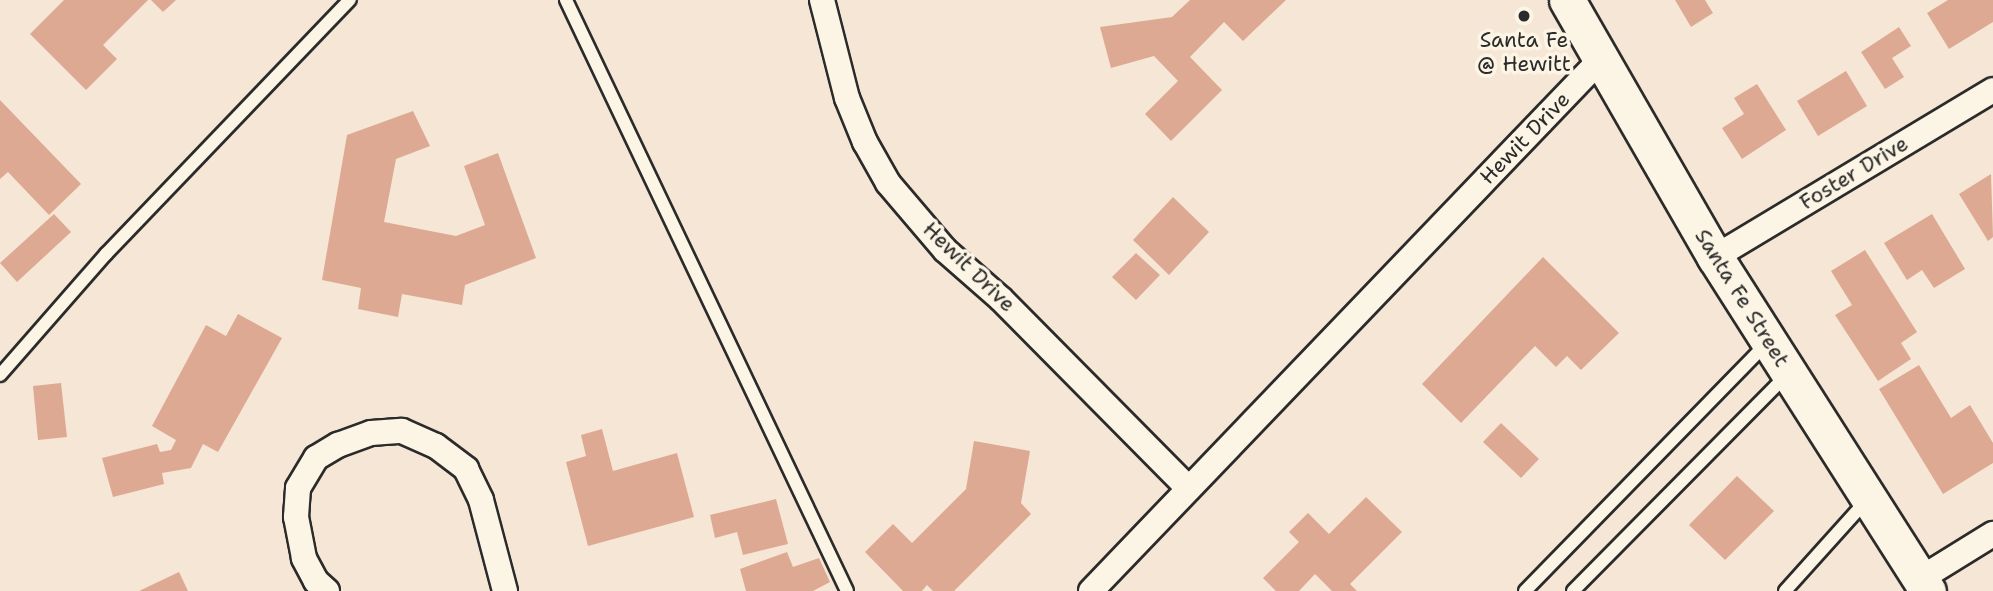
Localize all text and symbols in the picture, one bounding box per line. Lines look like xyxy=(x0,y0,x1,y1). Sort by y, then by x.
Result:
marker: Santa Fe @ Hewitt xyxy=(1516,8,1532,24)
place label: Santa Fe @ Hewitt xyxy=(1477,27,1571,77)
street label: Hewit Drive xyxy=(1475,87,1575,189)
street label: Foster Drive xyxy=(1795,131,1913,215)
street label: Hewit Drive xyxy=(918,217,1020,317)
street label: Santa Fe Street xyxy=(1690,225,1794,371)

